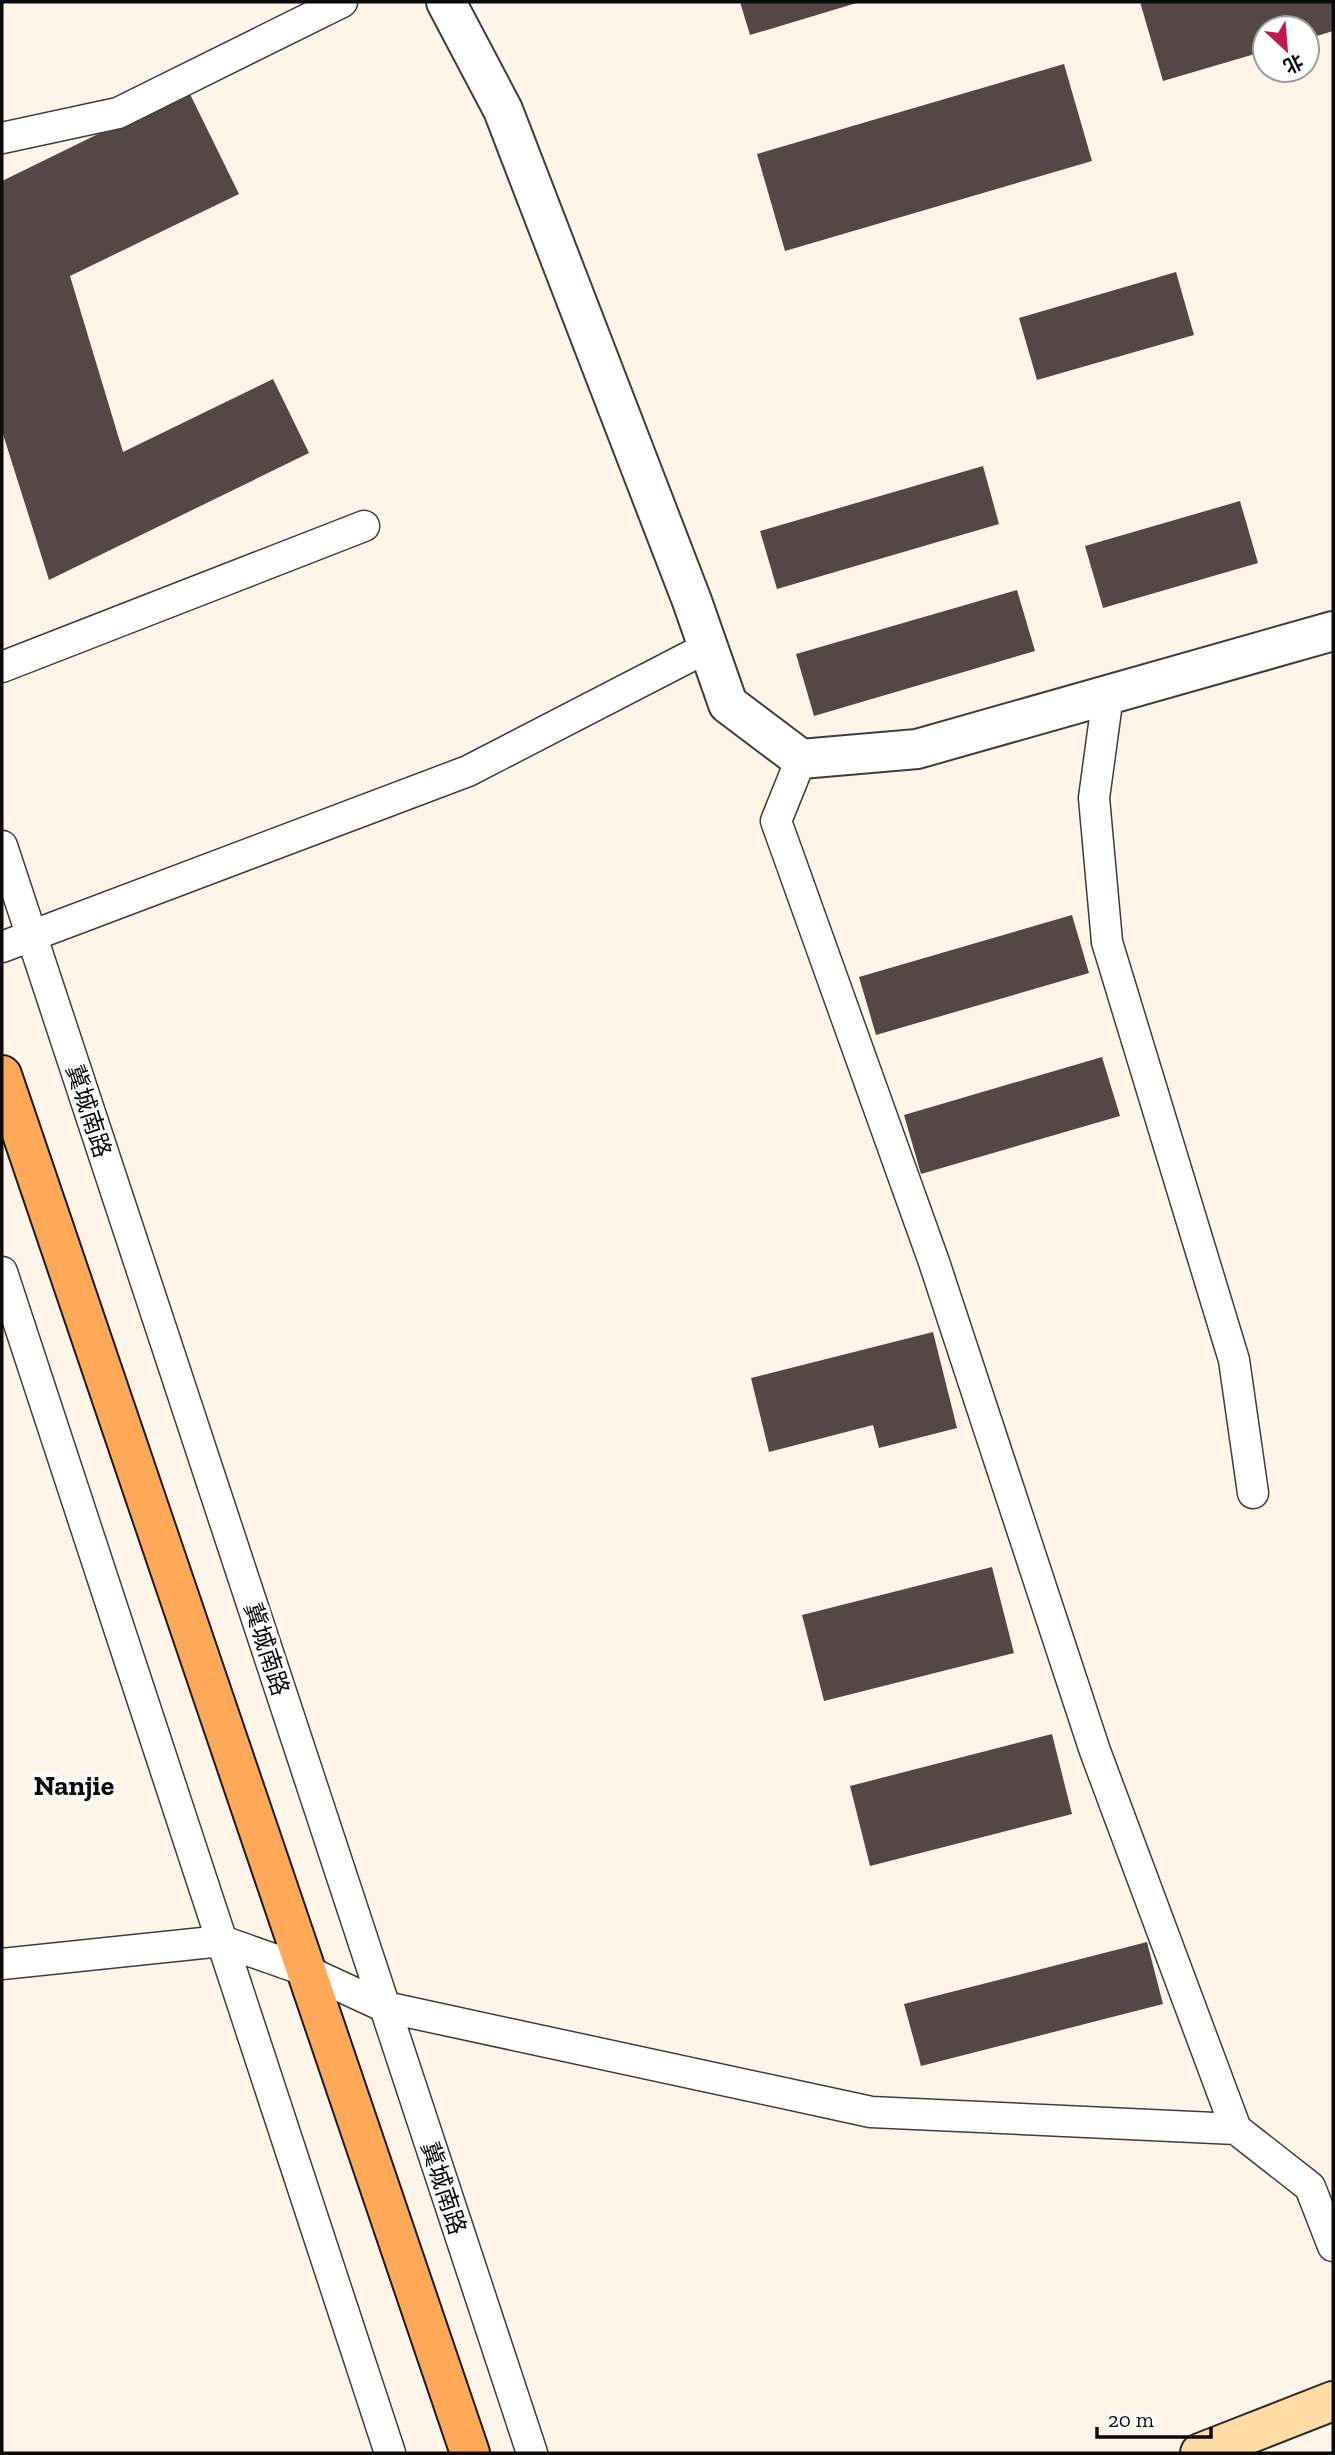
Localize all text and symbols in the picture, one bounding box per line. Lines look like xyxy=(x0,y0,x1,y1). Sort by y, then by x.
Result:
north arrow xyxy=(1251,14,1321,84)
text: 北 xyxy=(1280,49,1307,78)
street label: 冀城南路 xyxy=(60,1061,118,1161)
street label: 冀城南路 xyxy=(238,1599,296,1699)
district label: Nanjie xyxy=(34,1769,114,1802)
street label: 冀城南路 xyxy=(415,2138,473,2238)
scale bar xyxy=(1097,2396,1211,2440)
text: 20 m xyxy=(1108,2407,1154,2432)

